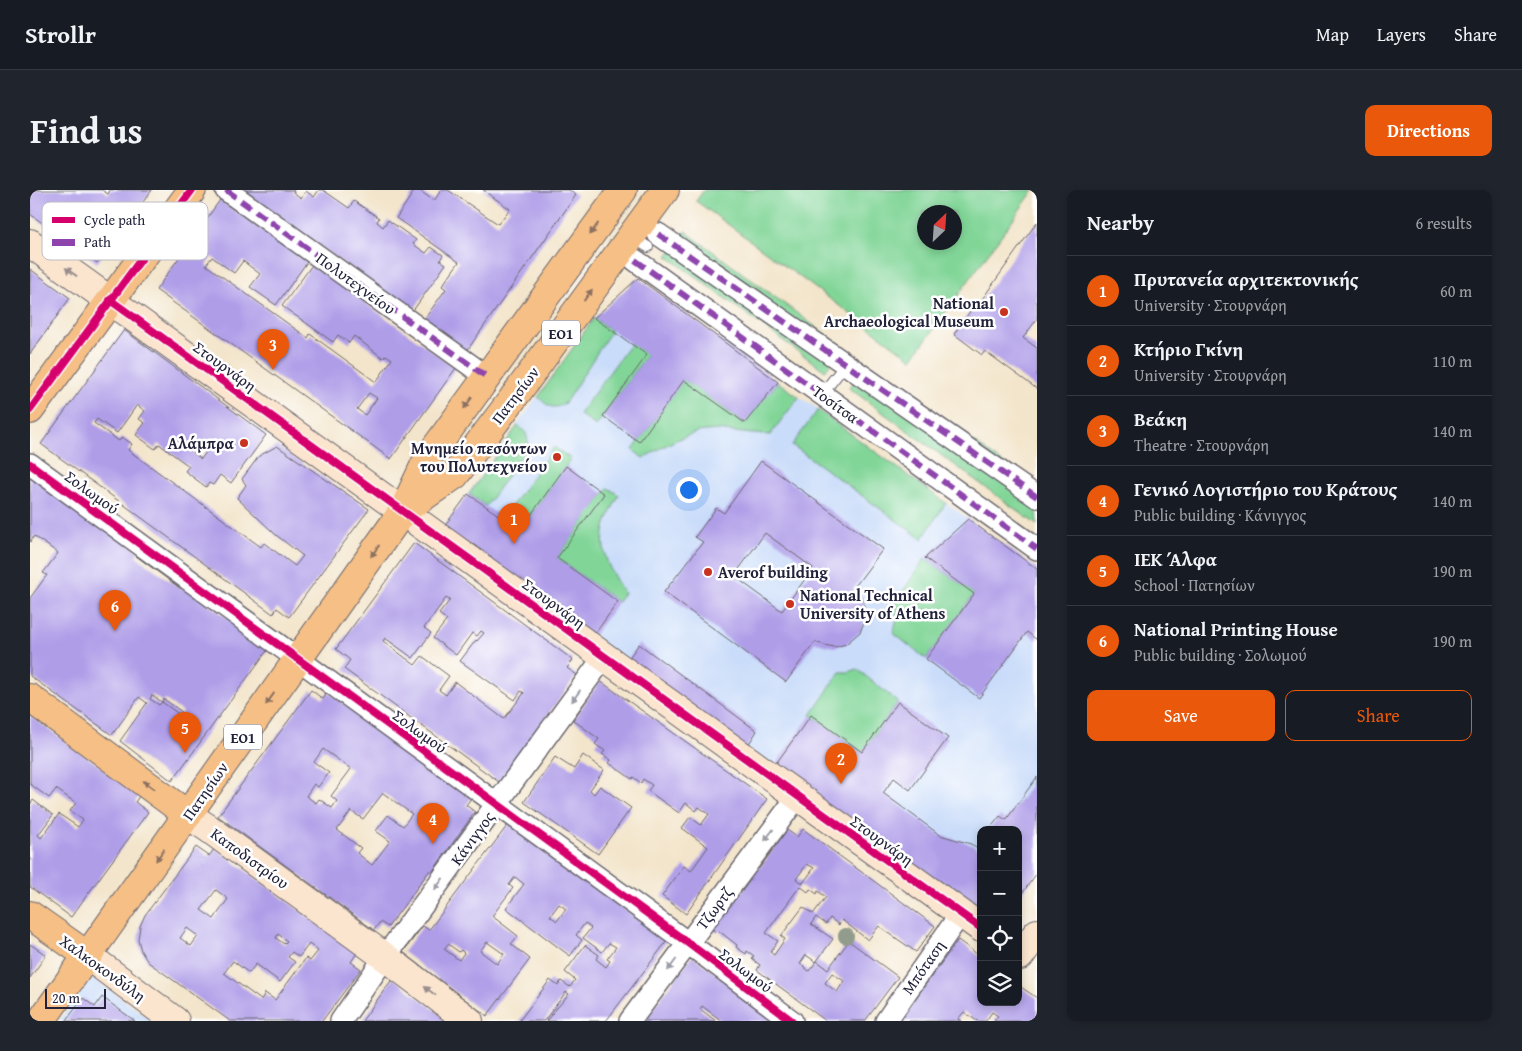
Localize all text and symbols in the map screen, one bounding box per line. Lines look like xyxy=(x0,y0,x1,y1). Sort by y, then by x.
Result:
text: Strollr xyxy=(25,17,96,52)
text: Map xyxy=(1316,21,1349,48)
text: Layers xyxy=(1377,21,1426,48)
text: Share xyxy=(1454,21,1497,48)
text: Find us xyxy=(30,105,143,156)
button: Directions xyxy=(1365,105,1492,156)
legend xyxy=(42,202,208,260)
north arrow xyxy=(917,205,962,250)
text: Nearby xyxy=(1087,207,1154,238)
text: Cycle path xyxy=(84,210,145,230)
text: 6 results xyxy=(1415,211,1472,235)
one-way arrow xyxy=(589,222,599,236)
text: Path xyxy=(84,232,111,252)
street label: Πολυτεχνείου xyxy=(311,246,401,320)
text: Πρυτανεία αρχιτεκτονικής xyxy=(1134,265,1359,293)
one-way arrow xyxy=(64,267,78,277)
text: 1 xyxy=(1099,279,1107,303)
text: 60 m xyxy=(1440,279,1472,303)
one-way arrow xyxy=(583,288,593,302)
place label: National Archaeological Museum xyxy=(824,291,994,333)
text: University · Στουρνάρη xyxy=(1134,293,1287,317)
marker: National Archaeological Museum xyxy=(998,306,1010,318)
road number: ΕΟ1 xyxy=(542,320,580,346)
pin: 3 xyxy=(257,329,289,370)
street label: Στουρνάρη xyxy=(188,335,262,397)
text: Κτήριο Γκίνη xyxy=(1134,335,1243,363)
text: 2 xyxy=(1099,349,1107,373)
text: 110 m xyxy=(1432,349,1472,373)
street label: Πατησίων xyxy=(485,361,545,429)
text: University · Στουρνάρη xyxy=(1134,363,1287,387)
street label: Τοσίτσα xyxy=(808,379,864,429)
one-way arrow xyxy=(462,396,473,409)
text: Βεάκη xyxy=(1134,405,1187,433)
text: 3 xyxy=(1099,419,1107,443)
text: 140 m xyxy=(1432,419,1472,443)
place label: Αλάμπρα xyxy=(168,431,234,455)
text: Theatre · Στουρνάρη xyxy=(1134,433,1269,457)
place label: Μνημείο πεσόντων του Πολυτεχνείου xyxy=(411,436,547,478)
marker: Αλάμπρα xyxy=(238,437,250,449)
marker: Μνημείο πεσόντων του Πολυτεχνείου xyxy=(551,451,563,463)
street label: Σολωμού xyxy=(60,464,124,520)
text: Γενικό Λογιστήριο του Κράτους xyxy=(1134,475,1397,503)
your location xyxy=(676,477,702,503)
text: 4 xyxy=(1099,489,1107,513)
text: 140 m xyxy=(1432,489,1472,513)
pin: 1 xyxy=(498,503,530,544)
text: Public building · Κάνιγγος xyxy=(1134,503,1306,527)
one-way arrow xyxy=(369,544,380,557)
text: ΙΕΚ Άλφα xyxy=(1134,545,1217,573)
text: 5 xyxy=(1099,559,1107,583)
text: 190 m xyxy=(1432,559,1472,583)
place label: Averof building xyxy=(718,560,828,584)
marker: Averof building xyxy=(702,566,714,578)
street label: Στουρνάρη xyxy=(517,572,591,634)
text: School · Πατησίων xyxy=(1134,573,1255,597)
place label: National Technical University of Athens xyxy=(800,583,946,625)
pin: 6 xyxy=(99,590,131,631)
marker: National Technical University of Athens xyxy=(784,598,796,610)
text: National Printing House xyxy=(1134,615,1338,643)
text: 6 xyxy=(1099,629,1107,653)
text: 190 m xyxy=(1432,629,1472,653)
text: Public building · Σολωμού xyxy=(1134,643,1307,667)
one-way arrow xyxy=(571,689,581,703)
button: Save xyxy=(1087,690,1275,741)
button: Share xyxy=(1285,690,1472,741)
one-way arrow xyxy=(265,692,275,706)
street label: Σολωμού xyxy=(388,703,452,759)
pin: 5 xyxy=(169,712,201,753)
road number: ΕΟ1 xyxy=(224,724,262,750)
pin: 2 xyxy=(825,743,857,784)
street label: Πατησίων xyxy=(176,757,234,825)
one-way arrow xyxy=(143,780,156,790)
pin: 4 xyxy=(417,803,449,844)
street label: Κάνιγγος xyxy=(444,806,500,870)
street label: Στουρνάρη xyxy=(845,809,919,871)
street label: Καποδιστρίου xyxy=(206,821,294,895)
map controls xyxy=(977,826,1022,1006)
button: + xyxy=(977,826,1022,871)
one-way arrow xyxy=(763,828,774,841)
one-way arrow xyxy=(155,848,165,861)
button: − xyxy=(977,871,1022,916)
one-way arrow xyxy=(434,877,444,891)
street label: Τζωρτζ xyxy=(690,881,738,935)
button: locate xyxy=(977,916,1022,961)
street label: Χαλκοκονδύλη xyxy=(55,929,151,1007)
street label: Μπόταση xyxy=(895,935,951,999)
street label: Σολωμού xyxy=(714,942,778,998)
one-way arrow xyxy=(666,958,677,971)
button: layers xyxy=(977,961,1022,1006)
scale bar xyxy=(45,986,106,1009)
one-way arrow xyxy=(424,986,437,997)
text: 20 m xyxy=(52,988,80,1008)

